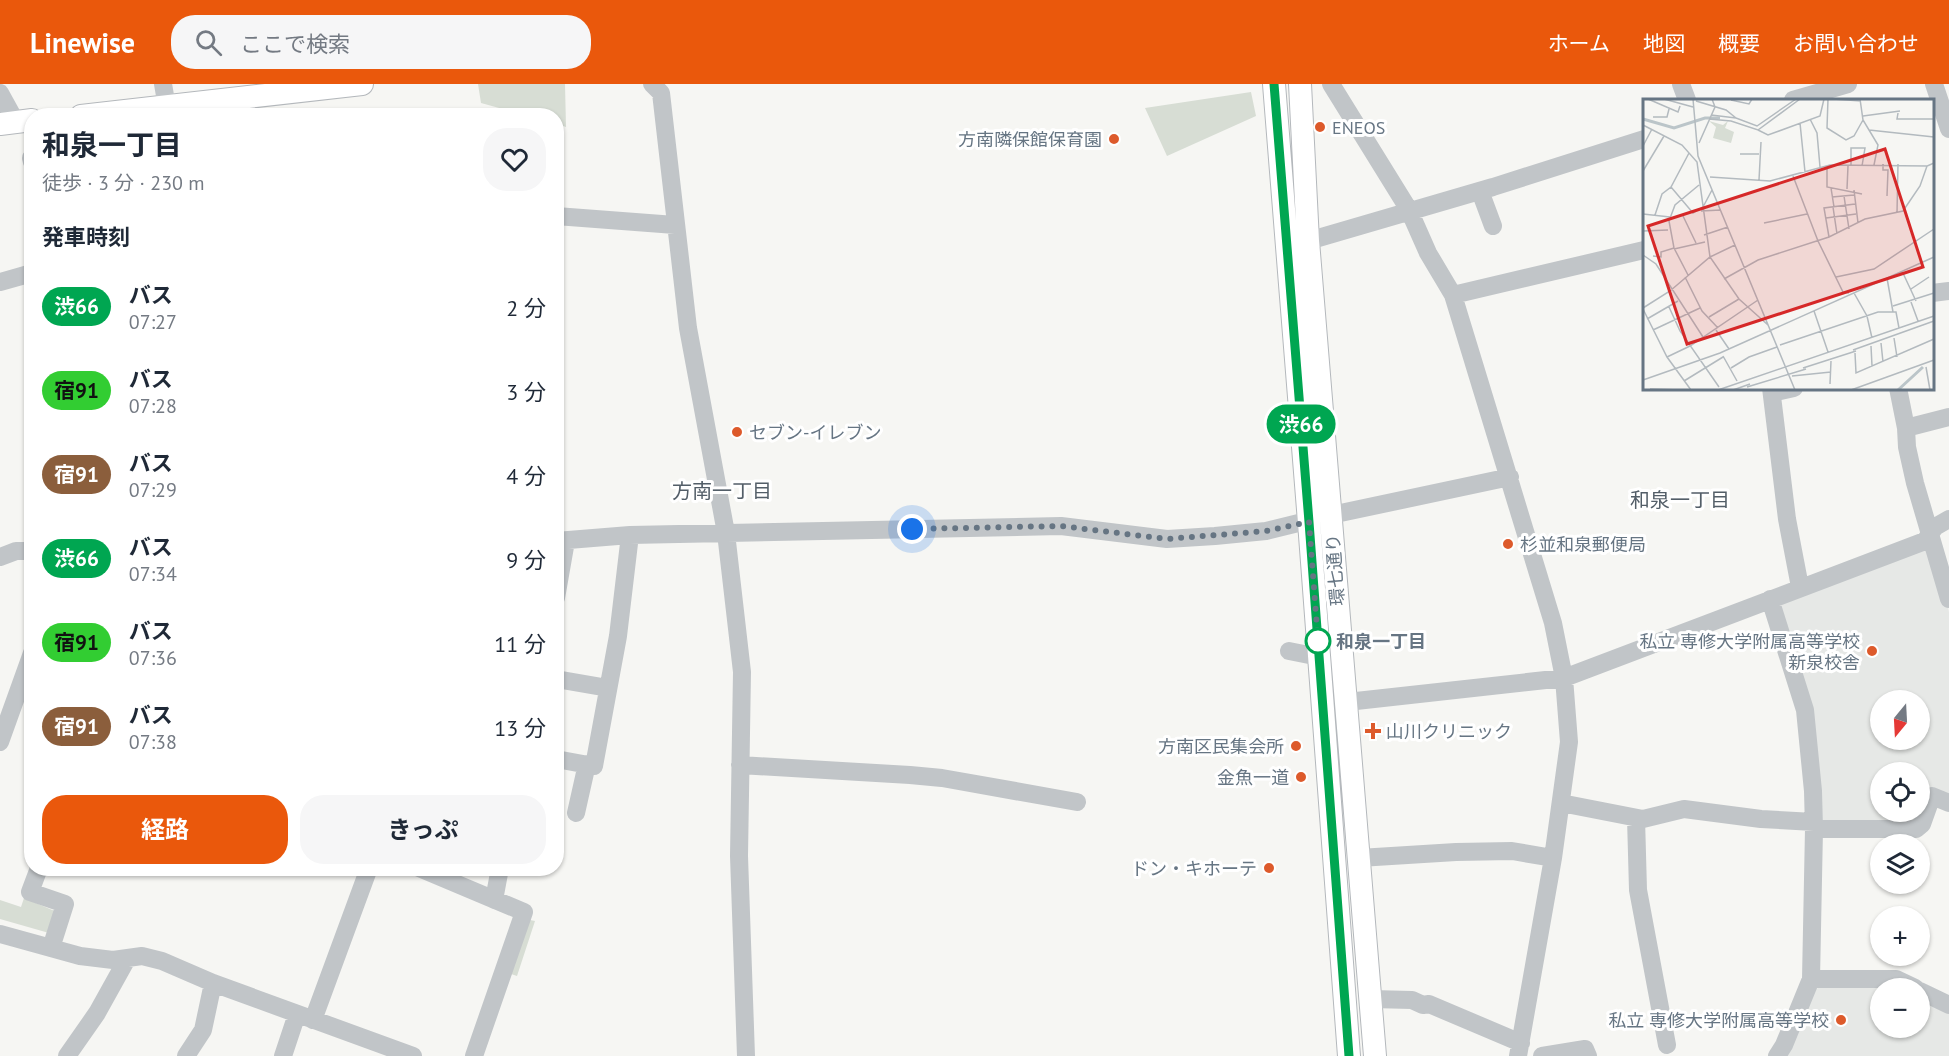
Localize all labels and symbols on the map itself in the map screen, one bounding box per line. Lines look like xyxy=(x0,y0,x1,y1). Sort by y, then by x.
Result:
inset map xyxy=(1643,99,1934,390)
place label: ENEOS xyxy=(1332,116,1385,139)
marker: ENEOS xyxy=(1313,120,1327,134)
place label: 方南隣保館保育園 xyxy=(958,128,1102,151)
marker: 方南隣保館保育園 xyxy=(1107,132,1121,146)
line badge: 渋66 xyxy=(1266,404,1336,444)
place label: セブン-イレブン xyxy=(749,421,881,444)
marker: セブン-イレブン xyxy=(730,425,744,439)
district label: 方南一丁目 xyxy=(672,478,772,504)
district label: 和泉一丁目 xyxy=(1630,487,1730,513)
your location xyxy=(897,514,927,544)
street label: 環七通り xyxy=(1321,533,1349,607)
place label: 杉並和泉郵便局 xyxy=(1520,533,1646,556)
marker: 杉並和泉郵便局 xyxy=(1501,537,1515,551)
marker: 和泉一丁目 xyxy=(1305,628,1331,654)
place label: 和泉一丁目 xyxy=(1336,630,1426,653)
place label: 私立 専修大学附属高等学校 新泉校舎 xyxy=(1639,630,1860,674)
marker: 私立 専修大学附属高等学校 新泉校舎 xyxy=(1865,644,1879,658)
north arrow xyxy=(1870,690,1930,750)
place label: 山川クリニック xyxy=(1386,720,1512,743)
marker: 山川クリニック xyxy=(1364,722,1382,740)
place label: 方南区民集会所 xyxy=(1158,735,1284,758)
marker: 方南区民集会所 xyxy=(1289,739,1303,753)
place label: 金魚一道 xyxy=(1217,766,1289,789)
marker: 金魚一道 xyxy=(1294,770,1308,784)
place label: ドン・キホーテ xyxy=(1131,857,1257,880)
marker: ドン・キホーテ xyxy=(1262,861,1276,875)
place label: 私立 専修大学附属高等学校 xyxy=(1608,1009,1829,1032)
marker: 私立 専修大学附属高等学校 xyxy=(1834,1013,1848,1027)

